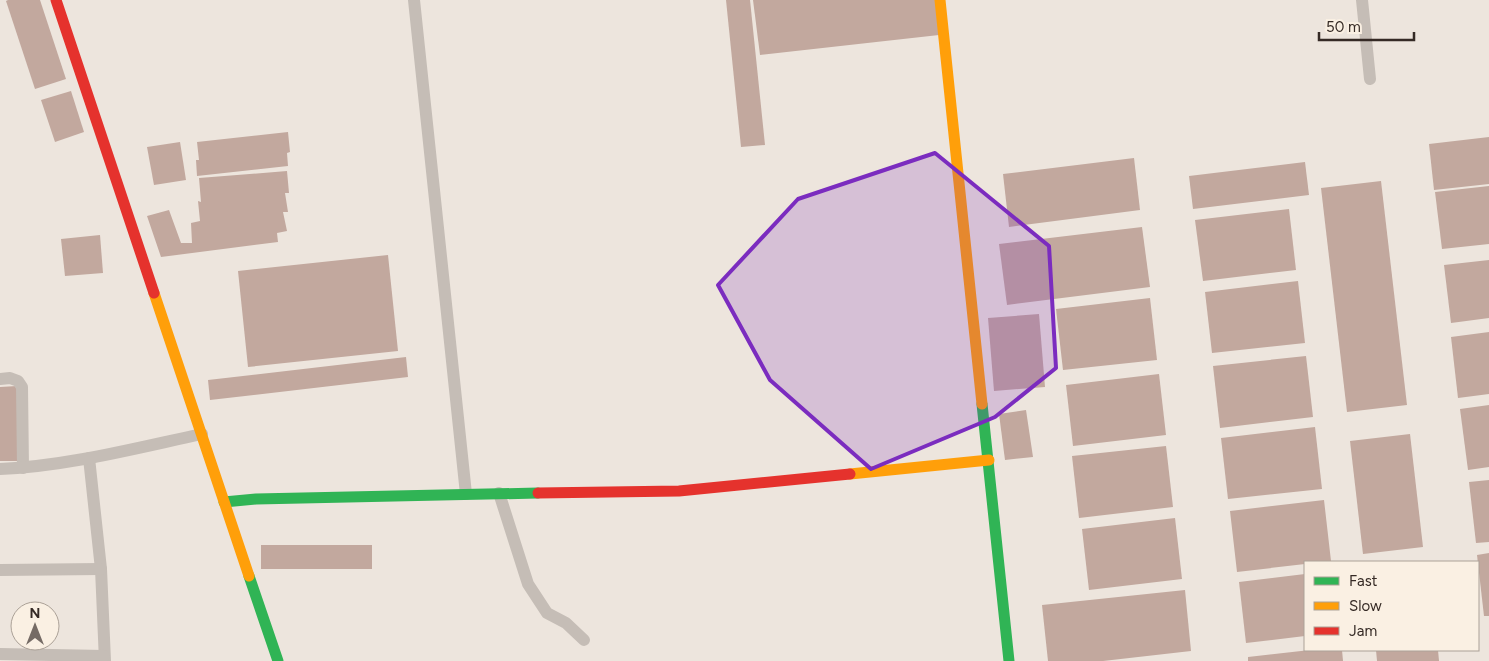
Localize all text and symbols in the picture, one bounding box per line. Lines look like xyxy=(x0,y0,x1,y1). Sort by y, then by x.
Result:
scale bar xyxy=(1319,10,1414,42)
text: 50 m xyxy=(1326,18,1361,36)
legend xyxy=(1304,561,1479,651)
text: Fast xyxy=(1349,572,1378,590)
text: Slow xyxy=(1349,597,1382,615)
north arrow xyxy=(10,601,60,651)
text: N xyxy=(30,605,40,622)
text: Jam xyxy=(1349,622,1377,640)

